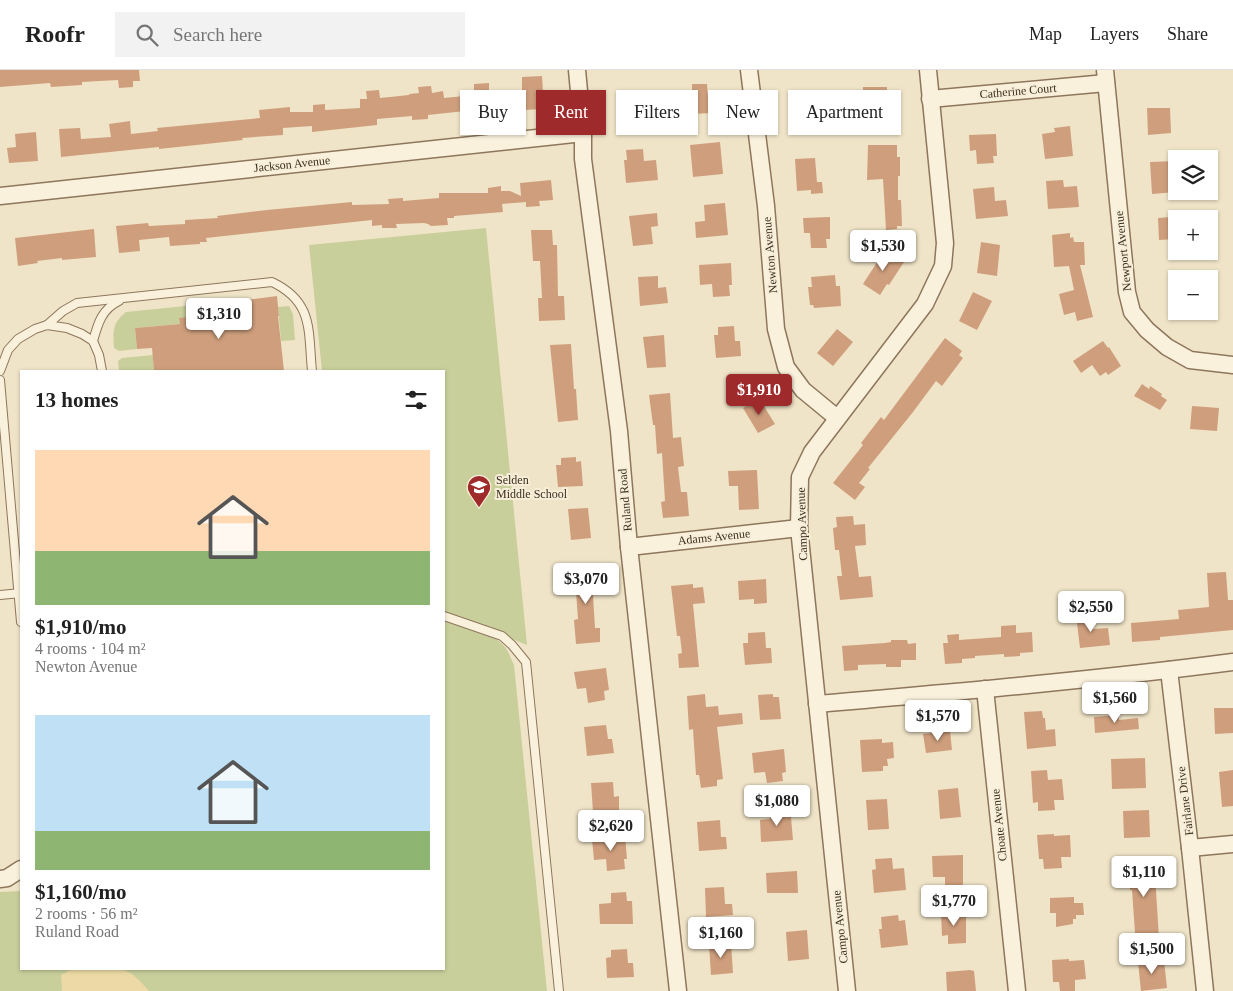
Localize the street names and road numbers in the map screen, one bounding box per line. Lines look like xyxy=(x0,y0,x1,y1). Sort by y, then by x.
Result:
street label: Catherine Court xyxy=(979,81,1058,101)
street label: Jackson Avenue xyxy=(253,153,331,175)
street label: Newport Avenue xyxy=(1112,210,1134,292)
street label: Newton Avenue xyxy=(760,216,780,294)
street label: Ruland Road xyxy=(615,468,635,532)
street label: Campo Avenue xyxy=(794,487,810,561)
street label: Adams Avenue xyxy=(677,526,751,548)
street label: Fairlane Drive xyxy=(1174,766,1196,836)
street label: Choate Avenue xyxy=(988,788,1010,862)
street label: Campo Avenue xyxy=(829,890,851,964)

